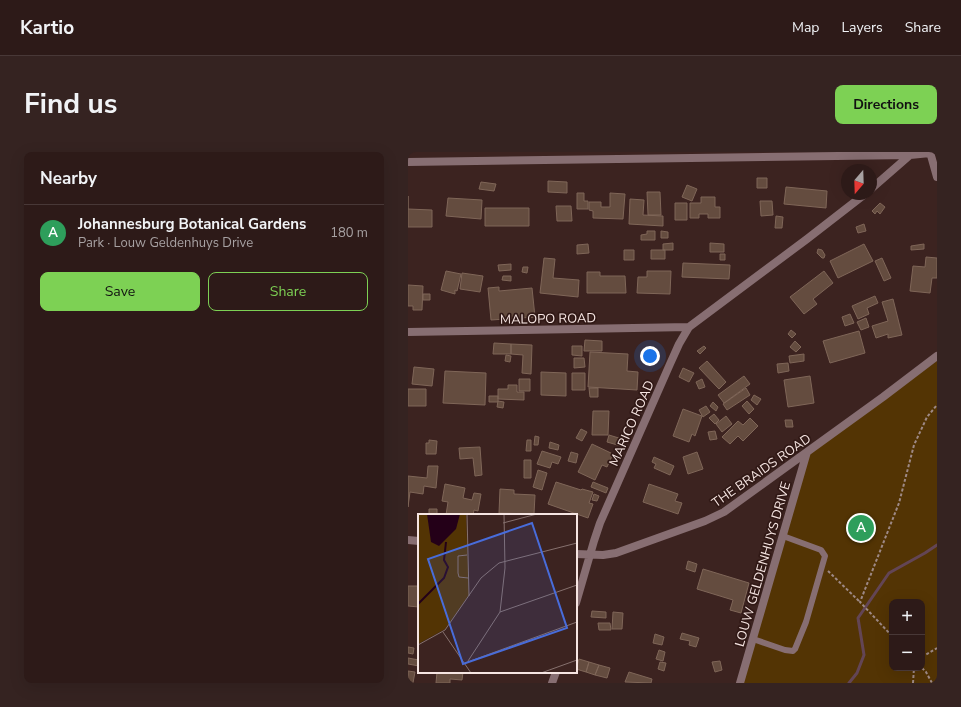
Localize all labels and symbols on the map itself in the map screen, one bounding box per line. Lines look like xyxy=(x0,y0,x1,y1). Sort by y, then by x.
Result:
north arrow xyxy=(841,164,877,200)
street label: MALOPO ROAD xyxy=(500,309,596,329)
your location xyxy=(640,346,660,366)
street label: MARICO ROAD xyxy=(605,378,659,469)
street label: THE BRAIDS ROAD xyxy=(708,430,815,512)
street label: LOUW GELDENHUYS DRIVE xyxy=(731,480,795,649)
pin: A xyxy=(848,513,874,543)
inset map xyxy=(418,514,577,673)

